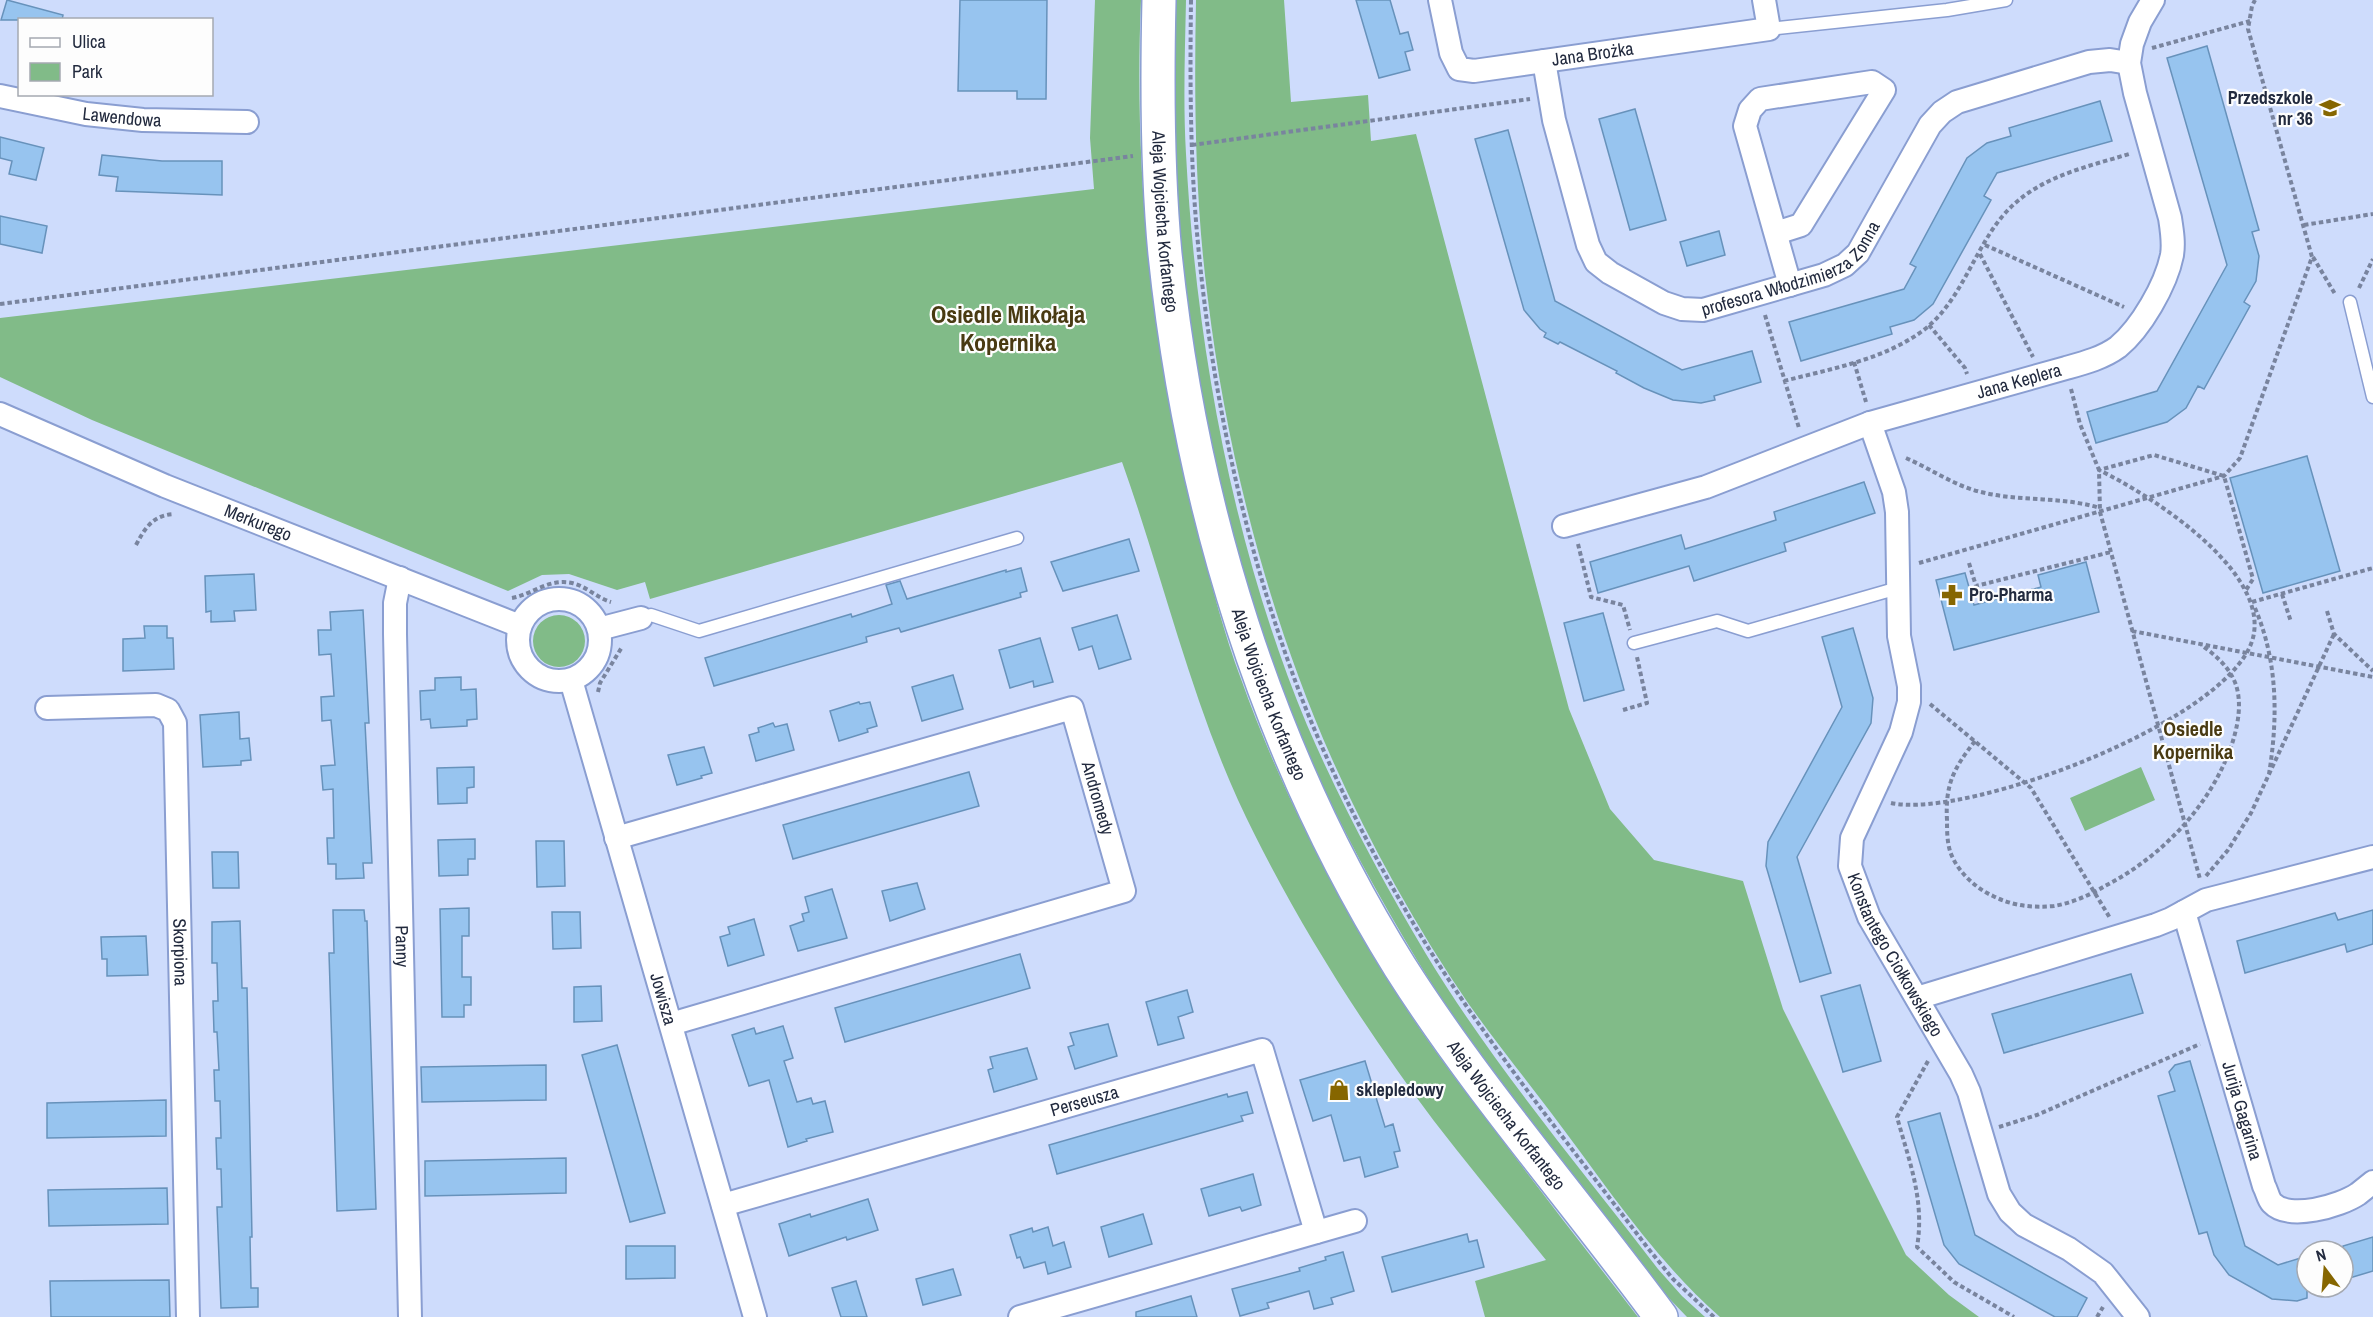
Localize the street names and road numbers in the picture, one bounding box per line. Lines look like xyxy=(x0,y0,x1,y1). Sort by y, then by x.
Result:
street label: Jana Brożka xyxy=(1550,35,1635,72)
street label: Lawendowa xyxy=(81,101,161,132)
street label: Aleja Wojciecha Korfantego xyxy=(1146,130,1185,314)
street label: profesora Włodzimierza Zonna xyxy=(1698,216,1886,322)
street label: Jana Keplera xyxy=(1974,357,2064,405)
street label: Merkurego xyxy=(221,498,296,547)
street label: Aleja Wojciecha Korfantego xyxy=(1225,604,1313,784)
street label: Andromedy xyxy=(1076,757,1121,838)
street label: Konstantego Ciołkowskiego xyxy=(1842,869,1949,1041)
street label: Skorpiona xyxy=(167,918,194,986)
street label: Panny xyxy=(389,925,415,968)
street label: Jowisza xyxy=(644,970,683,1028)
street label: Aleja Wojciecha Korfantego xyxy=(1441,1034,1572,1195)
street label: Jurija Gagarina xyxy=(2216,1058,2269,1163)
street label: Perseusza xyxy=(1047,1079,1121,1122)

